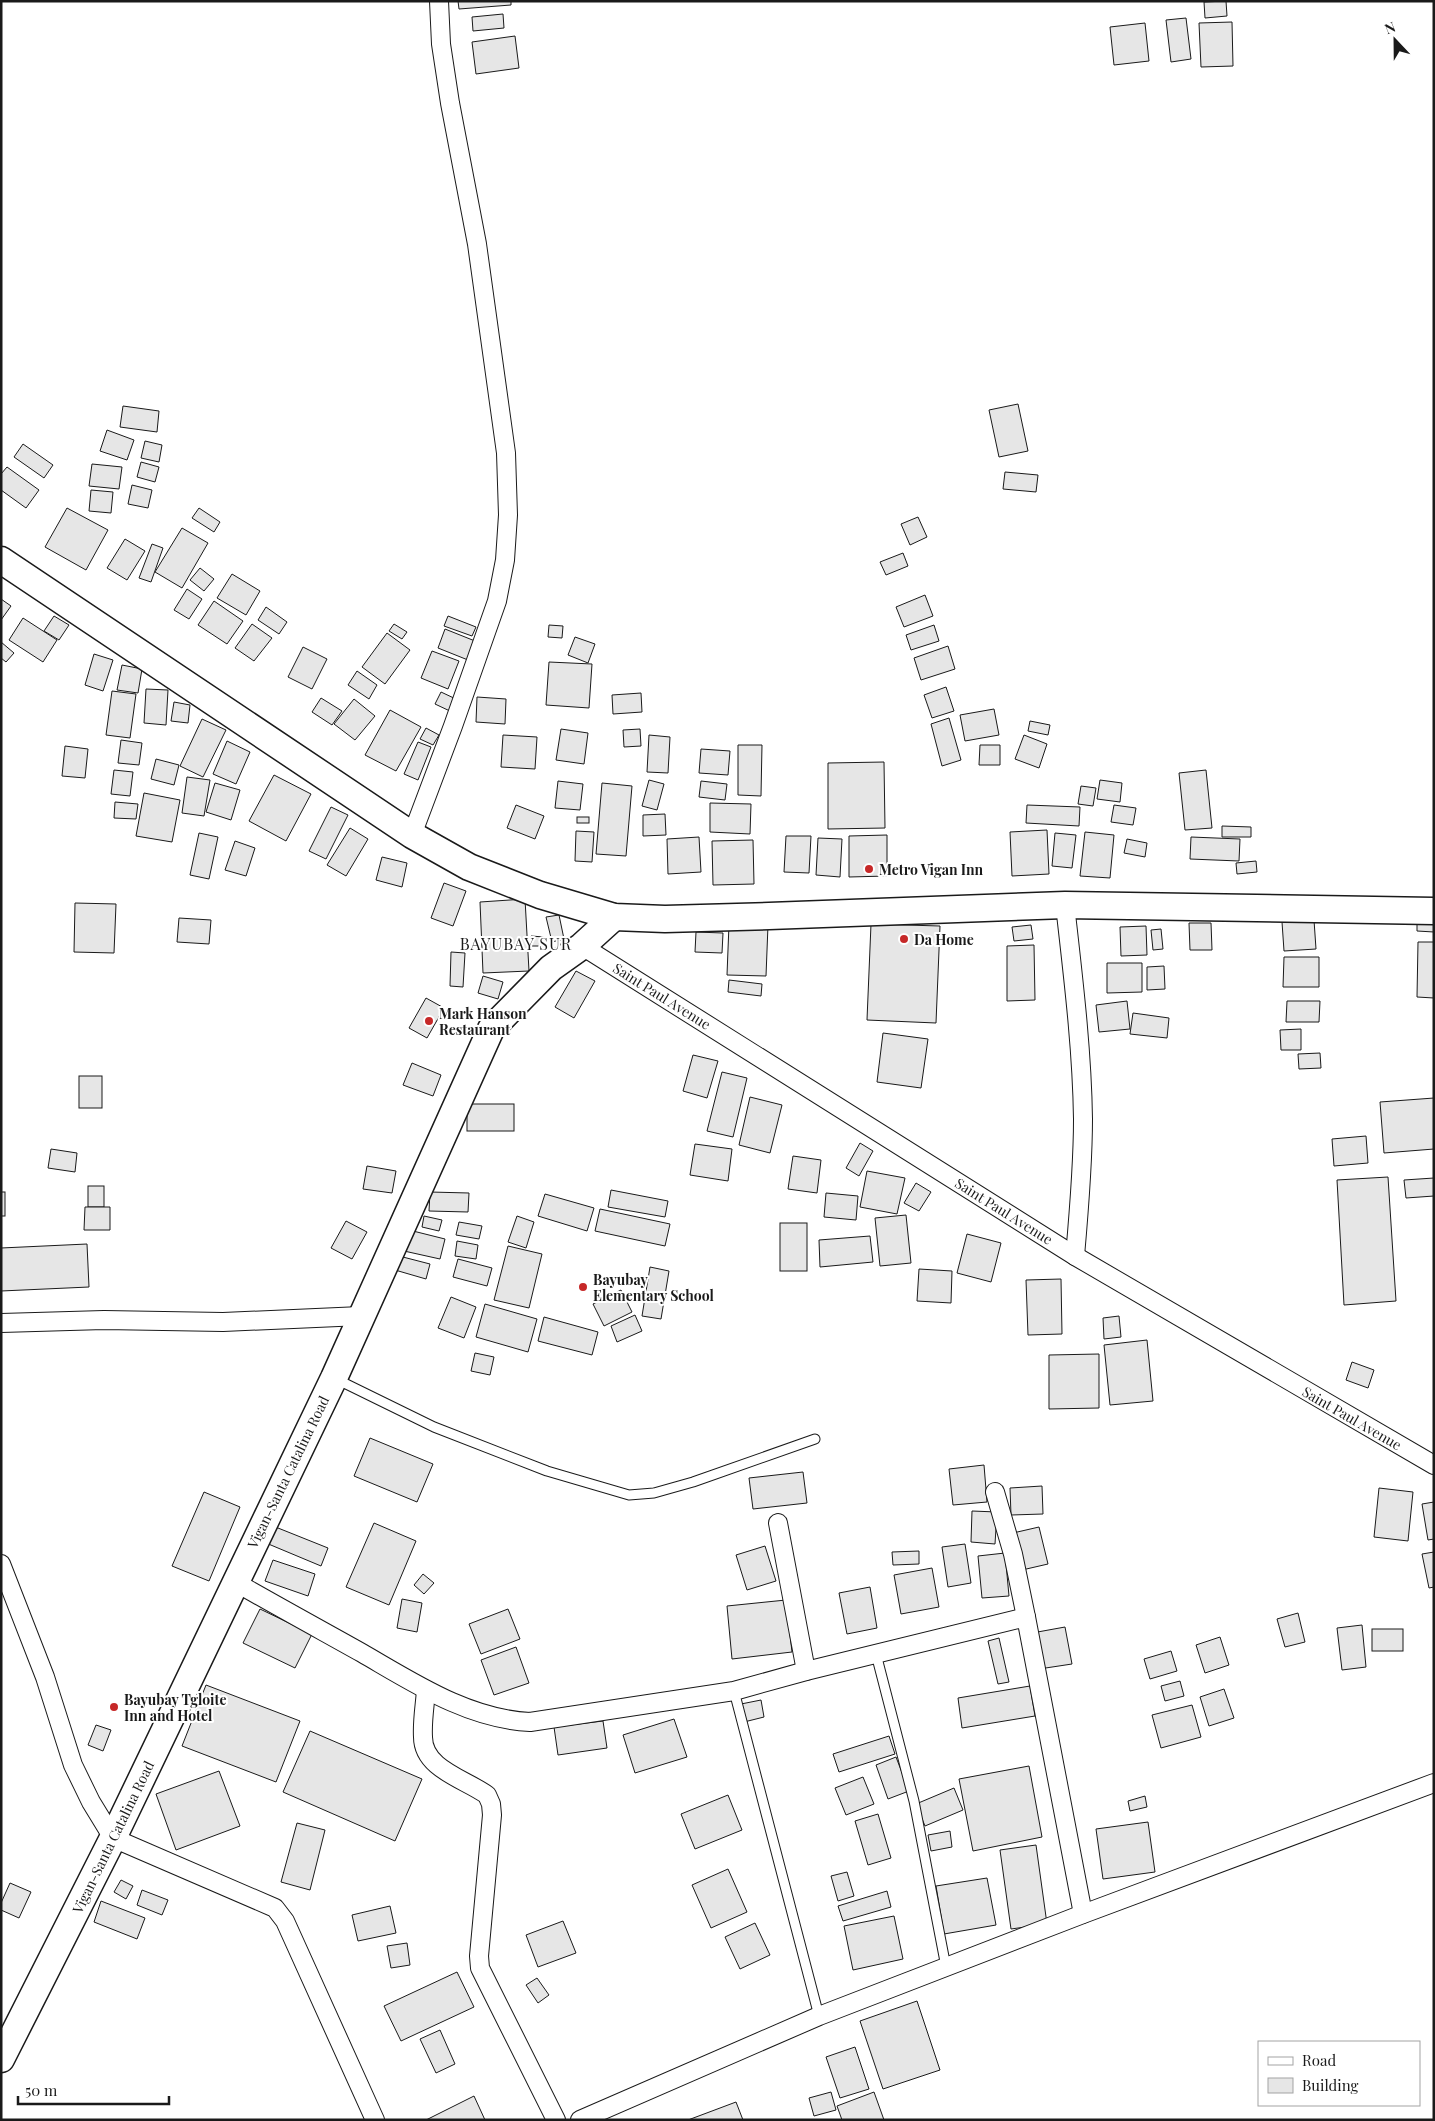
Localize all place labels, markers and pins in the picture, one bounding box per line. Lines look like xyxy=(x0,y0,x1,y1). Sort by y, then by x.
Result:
place label: Metro Vigan Inn xyxy=(879,860,984,879)
marker: Metro Vigan Inn xyxy=(863,863,875,875)
place label: Da Home xyxy=(914,930,974,949)
marker: Da Home xyxy=(898,933,910,945)
place label: Mark Hanson Restaurant xyxy=(439,1004,527,1039)
marker: Mark Hanson Restaurant xyxy=(423,1015,435,1027)
place label: Bayubay Elementary School xyxy=(593,1270,714,1305)
marker: Bayubay Elementary School xyxy=(577,1281,589,1293)
place label: Bayubay Tgloite Inn and Hotel xyxy=(124,1690,226,1725)
marker: Bayubay Tgloite Inn and Hotel xyxy=(108,1701,120,1713)

